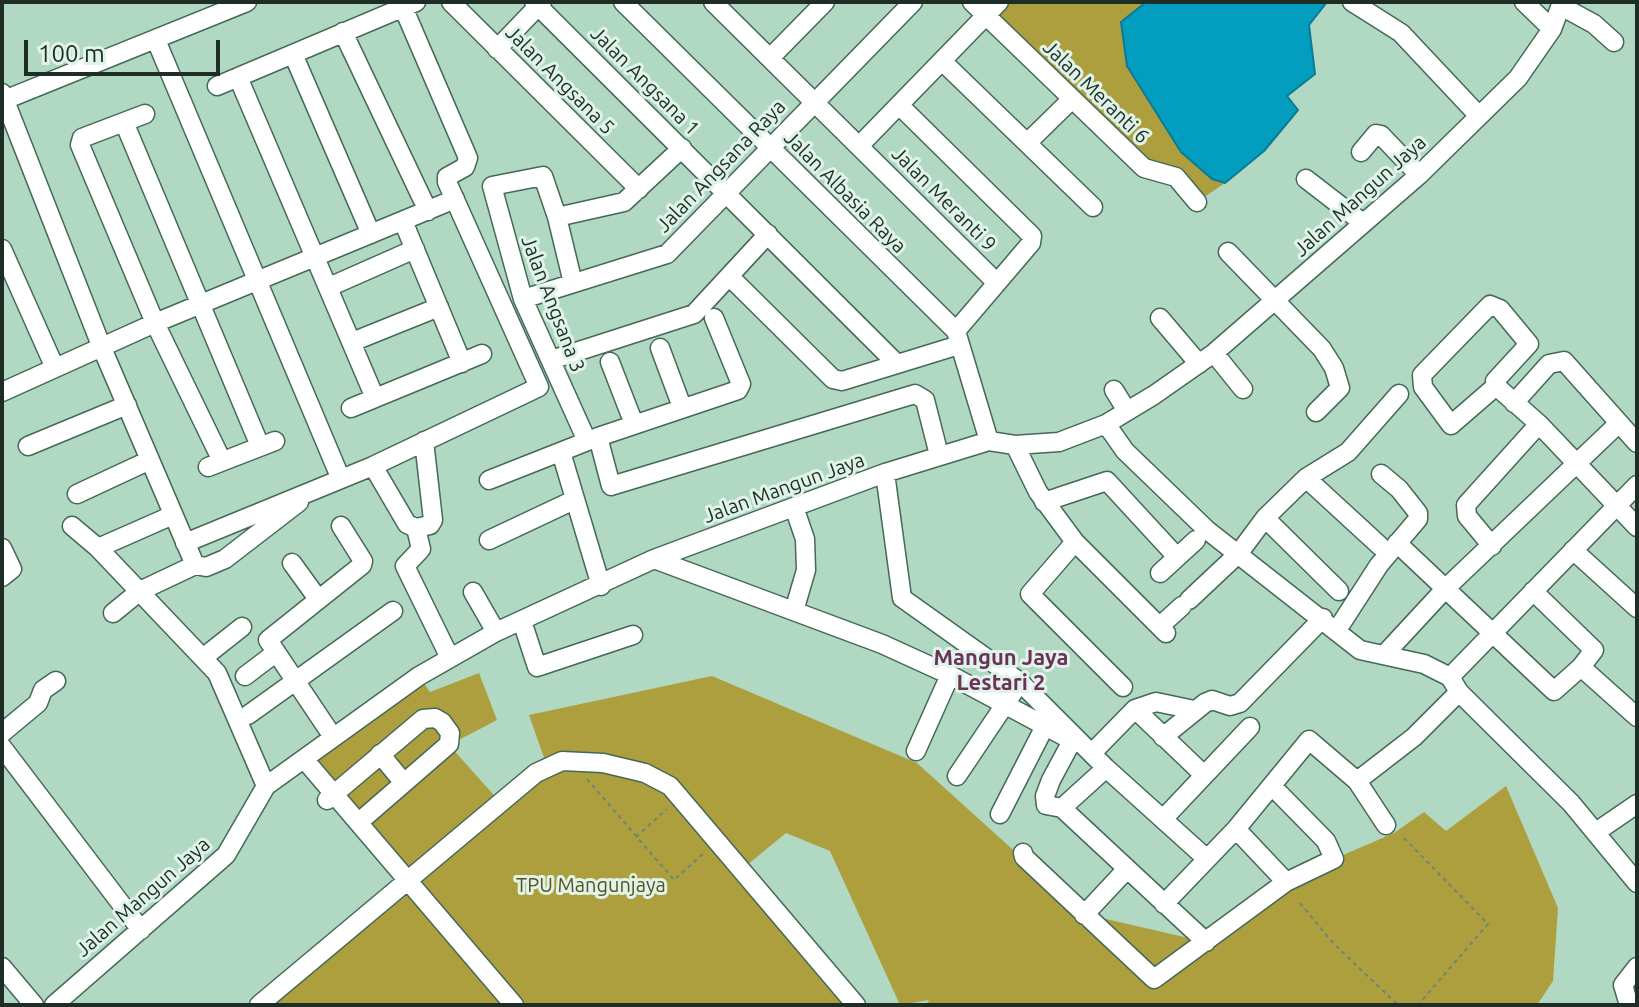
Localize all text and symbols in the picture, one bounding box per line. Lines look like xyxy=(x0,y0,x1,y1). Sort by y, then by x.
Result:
street label: Jalan Angsana 5 xyxy=(501,21,619,139)
street label: Jalan Angsana 1 xyxy=(586,22,704,140)
scale bar xyxy=(28,24,224,74)
street label: Jalan Meranti 6 xyxy=(1038,35,1154,149)
text: 100 m xyxy=(38,40,105,67)
street label: Jalan Angsana Raya xyxy=(651,95,791,237)
street label: Jalan Albasia Raya xyxy=(779,126,911,258)
street label: Jalan Mangun Jaya xyxy=(1289,130,1431,262)
street label: Jalan Meranti 9 xyxy=(887,142,1001,256)
street label: Jalan Angsana 3 xyxy=(516,232,590,376)
street label: Jalan Mangun Jaya xyxy=(700,448,868,528)
district label: Mangun Jaya Lestari 2 xyxy=(934,645,1068,696)
street label: Jalan Mangun Jaya xyxy=(71,832,215,962)
park label: TPU Mangunjaya xyxy=(516,873,666,897)

